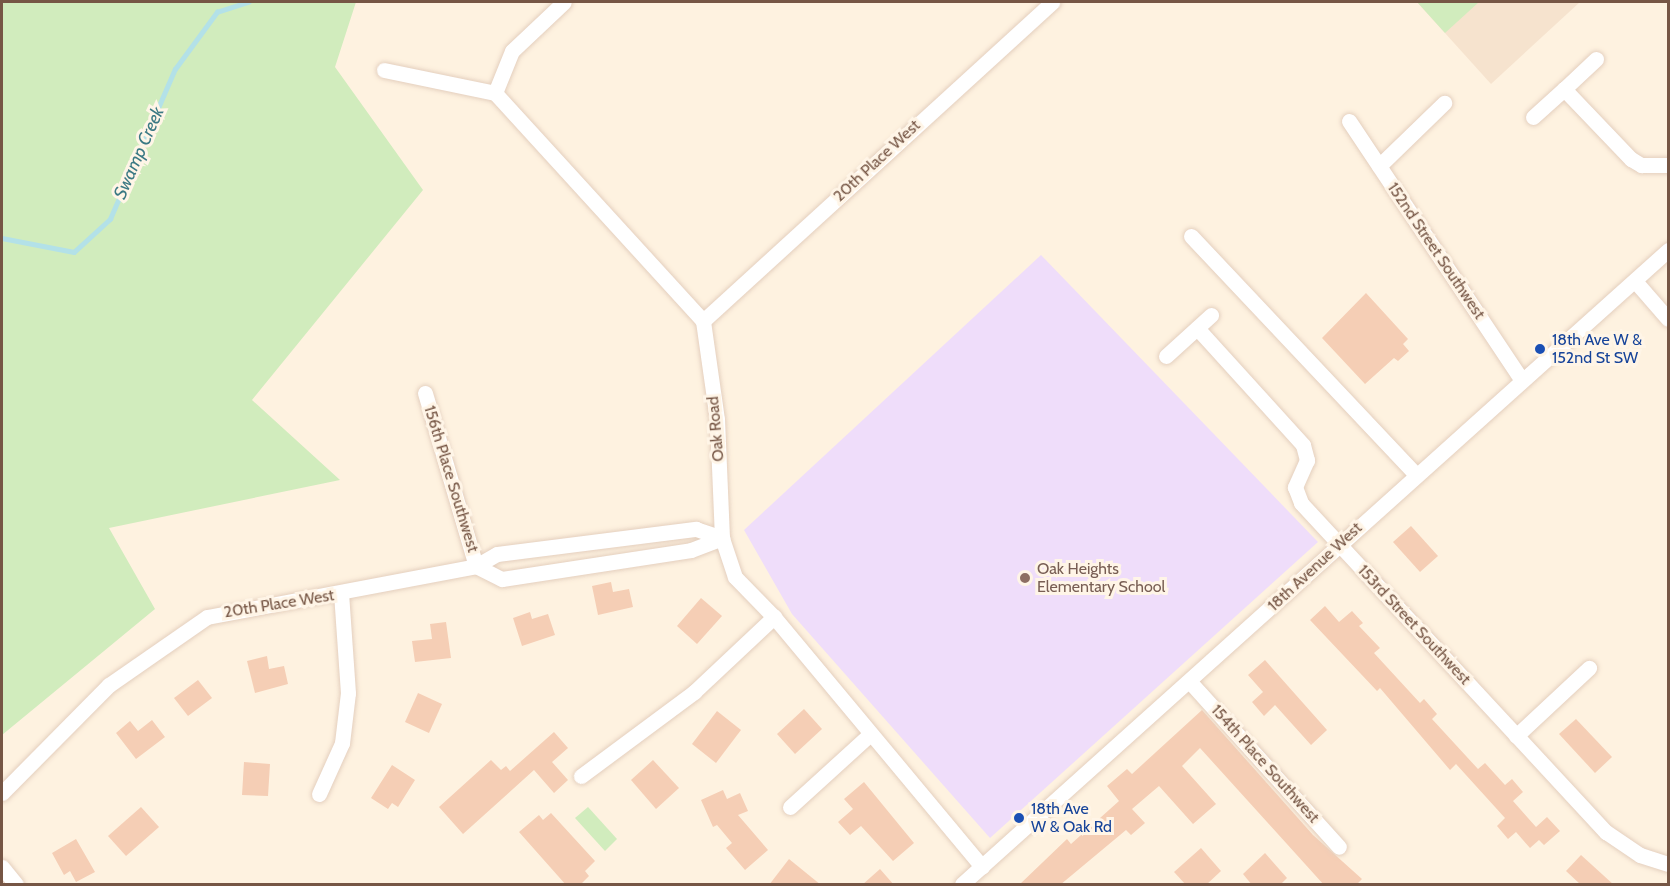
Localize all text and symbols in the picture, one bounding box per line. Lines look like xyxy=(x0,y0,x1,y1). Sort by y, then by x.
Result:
water label: Swamp Creek xyxy=(109,104,169,202)
street label: 20th Place West xyxy=(830,116,924,206)
street label: 152nd Street Southwest xyxy=(1383,179,1489,323)
place label: 18th Ave W & 152nd St SW xyxy=(1552,330,1642,368)
marker: 18th Ave W & 152nd St SW xyxy=(1533,342,1547,356)
street label: Oak Road xyxy=(704,396,728,462)
street label: 156th Place Southwest xyxy=(420,403,482,555)
street label: 18th Avenue West xyxy=(1264,519,1366,615)
place label: Oak Heights Elementary School xyxy=(1037,559,1165,597)
street label: 153rd Street Southwest xyxy=(1354,561,1474,689)
marker: Oak Heights Elementary School xyxy=(1018,571,1032,585)
street label: 20th Place West xyxy=(222,586,336,622)
street label: 154th Place Southwest xyxy=(1207,701,1323,827)
place label: 18th Ave W & Oak Rd xyxy=(1031,799,1112,837)
marker: 18th Ave W & Oak Rd xyxy=(1012,811,1026,825)

